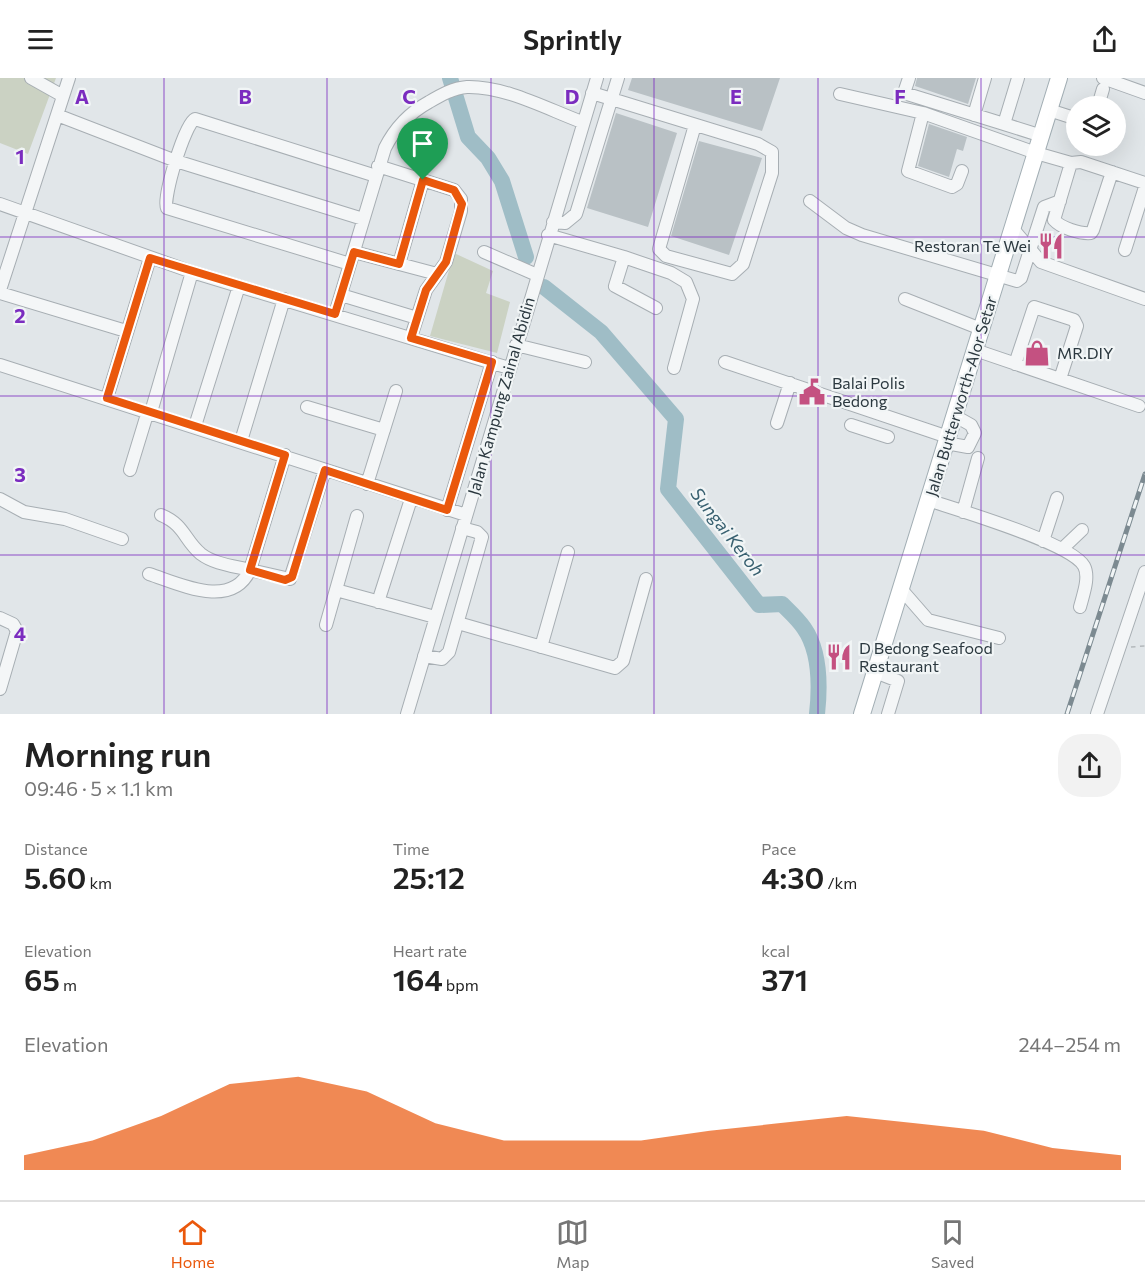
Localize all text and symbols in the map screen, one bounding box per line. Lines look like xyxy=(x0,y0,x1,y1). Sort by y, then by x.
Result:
icon: menu xyxy=(24,23,57,56)
text: Sprintly xyxy=(523,23,622,56)
icon: share xyxy=(1088,23,1121,56)
text: A xyxy=(75,84,89,108)
text: B xyxy=(238,84,252,108)
text: C xyxy=(402,84,416,108)
text: D xyxy=(565,84,579,108)
text: E xyxy=(730,84,742,108)
text: F xyxy=(894,84,906,108)
map controls xyxy=(1066,96,1126,156)
button: layers xyxy=(1066,96,1126,156)
pin xyxy=(397,118,448,180)
icon: arrive xyxy=(406,127,439,160)
text: 1 xyxy=(15,144,25,168)
restaurant icon: Restoran Te Wei xyxy=(1036,231,1066,261)
place label: Restoran Te Wei xyxy=(914,236,1031,255)
street label: Jalan Butterworth-Alor Setar xyxy=(921,293,1000,498)
street label: Jalan Kampung Zainal Abidin xyxy=(463,295,538,497)
text: 2 xyxy=(14,303,26,327)
shop icon: MR.DIY xyxy=(1022,338,1052,368)
place label: MR.DIY xyxy=(1057,343,1114,362)
place label: Balai Polis Bedong xyxy=(832,373,905,410)
public building icon: Balai Polis Bedong xyxy=(797,377,827,407)
text: 3 xyxy=(14,462,26,486)
water label: Sungai Keroh xyxy=(686,483,769,580)
text: 4 xyxy=(14,621,26,645)
place label: D Bedong Seafood Restaurant xyxy=(859,638,993,675)
restaurant icon: D Bedong Seafood Restaurant xyxy=(824,642,854,672)
text: Morning run xyxy=(24,733,211,774)
button: share xyxy=(1058,734,1121,797)
text: 09:46 · 5 × 1.1 km xyxy=(24,776,173,800)
text: Distance xyxy=(24,839,88,858)
text: Time xyxy=(393,839,429,858)
text: Pace xyxy=(761,839,796,858)
text: 5.60 xyxy=(24,858,86,895)
text: 25:12 xyxy=(393,858,465,895)
text: 4:30 xyxy=(761,858,824,895)
text: km xyxy=(86,873,112,892)
text: /km xyxy=(824,873,857,892)
text: Elevation xyxy=(24,941,92,960)
text: Heart rate xyxy=(393,941,467,960)
text: kcal xyxy=(761,941,790,960)
text: 65 xyxy=(24,960,60,997)
text: 164 xyxy=(393,960,443,997)
text: 371 xyxy=(761,960,808,997)
text: m xyxy=(60,975,77,994)
text: bpm xyxy=(443,975,479,994)
text: Elevation xyxy=(24,1032,109,1056)
text: 244–254 m xyxy=(1019,1032,1121,1056)
tab: Home xyxy=(171,1216,215,1271)
tab: Map xyxy=(556,1216,589,1271)
tab: Saved xyxy=(931,1216,974,1271)

